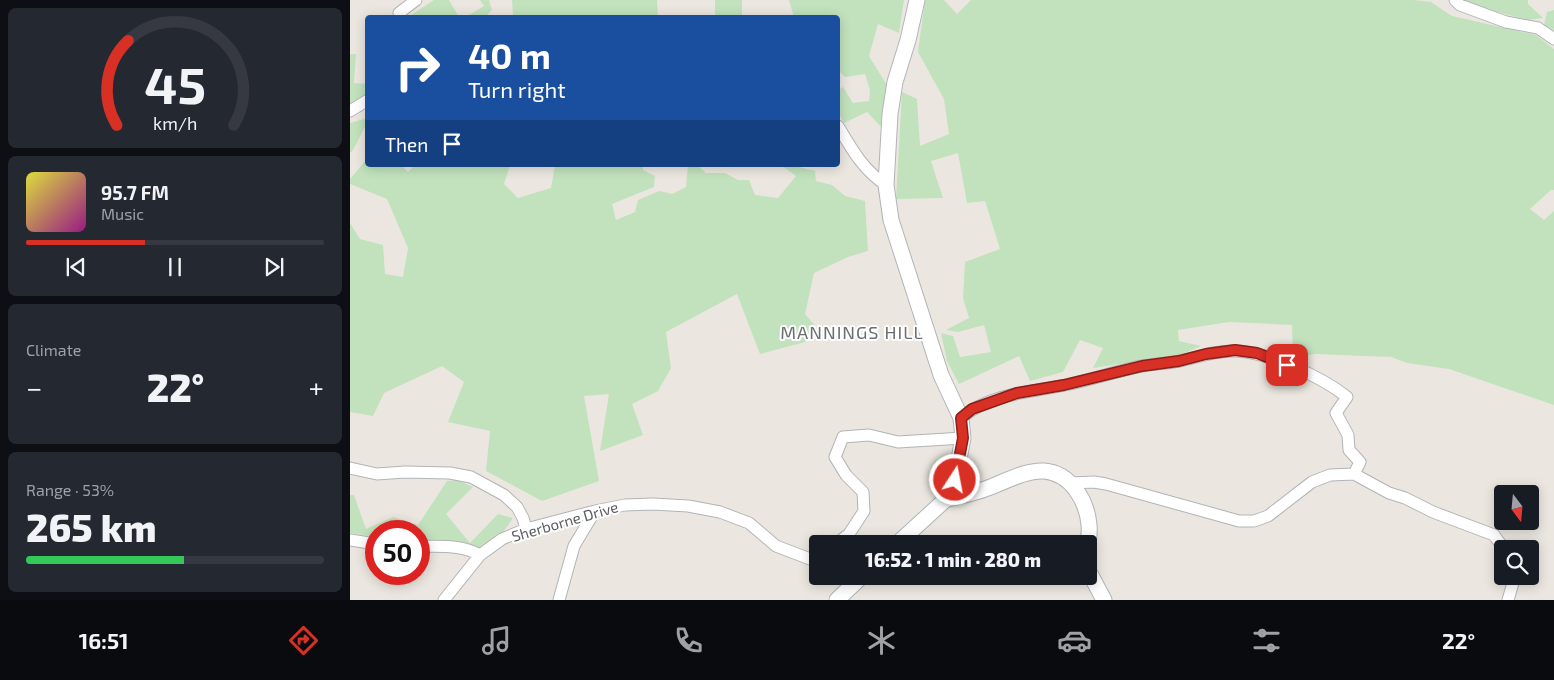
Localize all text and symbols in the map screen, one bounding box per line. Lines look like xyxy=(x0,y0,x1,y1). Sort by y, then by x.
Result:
text: 40 m xyxy=(468,34,551,76)
icon: right xyxy=(385,35,450,100)
text: 45 xyxy=(144,52,206,114)
text: Turn right xyxy=(468,76,566,102)
text: km/h xyxy=(153,112,197,134)
icon: arrive xyxy=(438,130,466,158)
text: Then xyxy=(385,133,428,156)
text: 95.7 FM xyxy=(101,181,169,204)
text: Music xyxy=(101,204,144,223)
icon: previous xyxy=(62,253,90,281)
icon: pause xyxy=(161,253,189,281)
icon: next xyxy=(260,253,288,281)
district label: MANNINGS HILL xyxy=(780,321,924,343)
text: Climate xyxy=(26,340,81,359)
pin xyxy=(1266,344,1308,386)
icon: arrive xyxy=(1273,351,1301,379)
text: 22° xyxy=(147,364,204,410)
text: − xyxy=(26,370,42,404)
text: + xyxy=(309,370,324,404)
position arrow xyxy=(928,453,980,505)
text: Range · 53% xyxy=(26,480,114,499)
north arrow xyxy=(1494,485,1539,530)
map controls xyxy=(1494,485,1539,585)
street label: Sherborne Drive xyxy=(509,497,620,545)
text: 265 km xyxy=(26,504,157,550)
speed limit sign: 50 xyxy=(365,520,430,585)
button: search xyxy=(1494,540,1539,585)
text: 16:52 · 1 min · 280 m xyxy=(865,548,1041,571)
icon: directions xyxy=(286,623,321,658)
icon: music xyxy=(479,623,514,658)
icon: phone xyxy=(671,623,706,658)
icon: climate xyxy=(864,623,899,658)
icon: car xyxy=(1057,623,1092,658)
icon: filters xyxy=(1249,623,1284,658)
text: 16:51 xyxy=(79,627,129,653)
text: 22° xyxy=(1442,627,1475,653)

